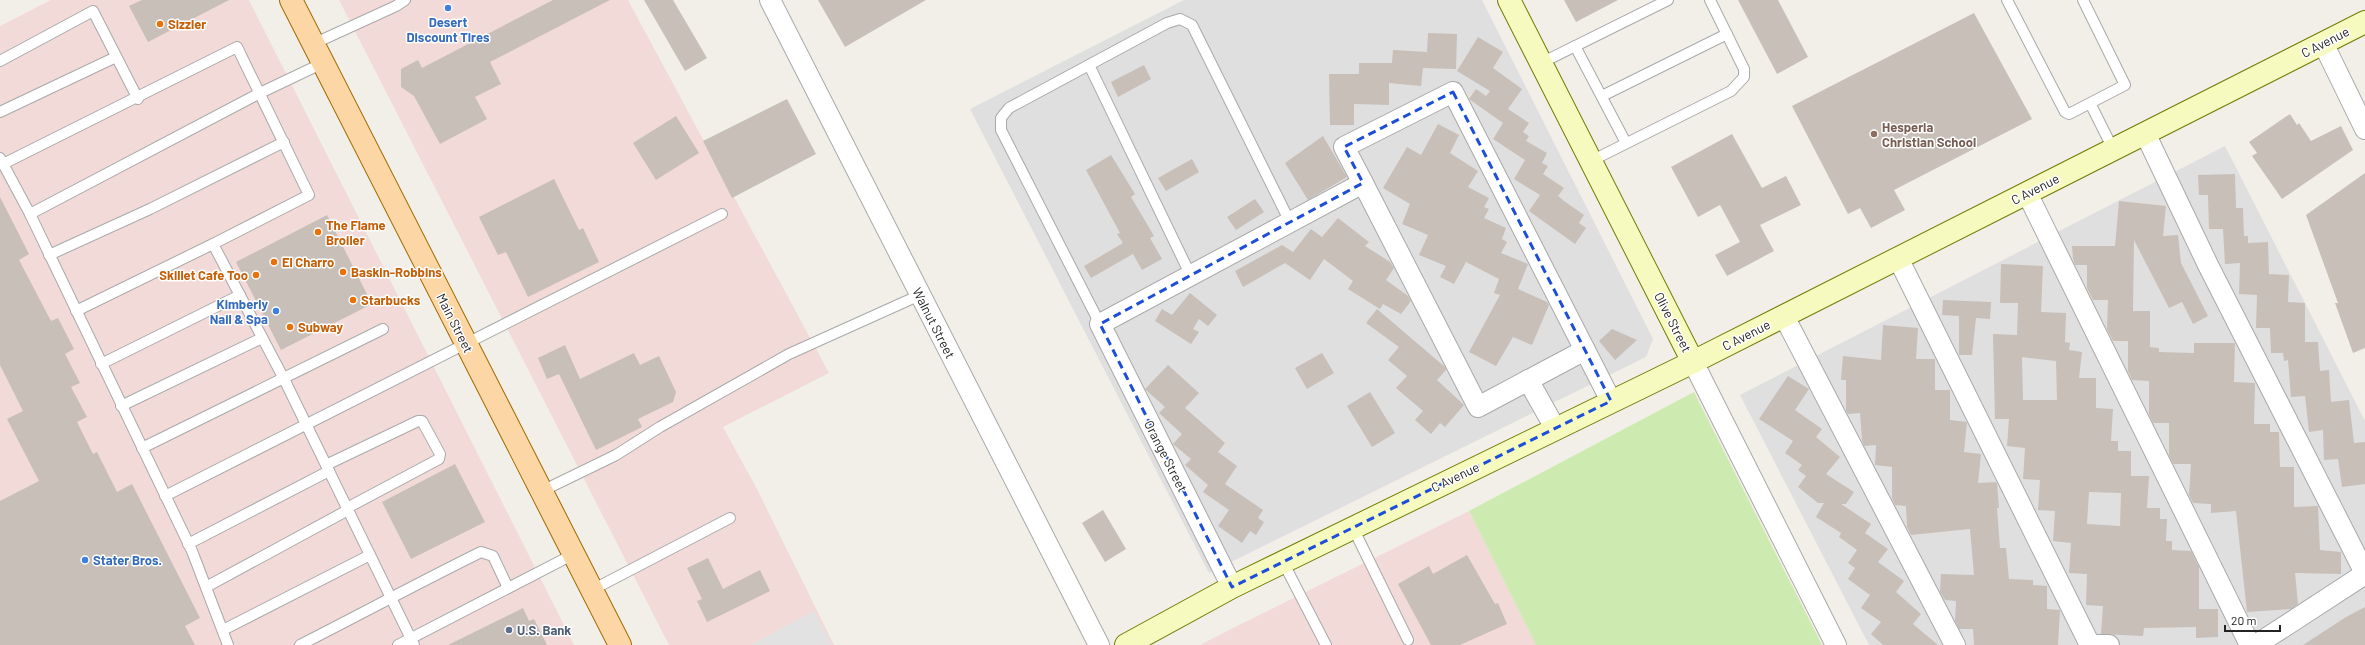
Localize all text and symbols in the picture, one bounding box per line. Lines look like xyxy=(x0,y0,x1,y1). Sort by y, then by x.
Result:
marker: Desert Discount Tires xyxy=(443,3,453,13)
place label: Desert Discount Tires xyxy=(407,14,490,45)
place label: Sizzler xyxy=(168,16,206,32)
marker: Sizzler xyxy=(155,19,165,29)
street label: C Avenue xyxy=(2298,23,2352,61)
place label: Hesperia Christian School xyxy=(1882,119,1976,150)
marker: Hesperia Christian School xyxy=(1869,129,1879,139)
street label: C Avenue xyxy=(2008,170,2062,208)
place label: The Flame Broiler xyxy=(326,217,386,248)
marker: The Flame Broiler xyxy=(313,227,323,237)
place label: El Charro xyxy=(282,254,334,270)
marker: El Charro xyxy=(269,257,279,267)
place label: Baskin-Robbins xyxy=(351,264,442,280)
place label: Skillet Cafe Too xyxy=(159,267,248,283)
marker: Baskin-Robbins xyxy=(338,267,348,277)
marker: Skillet Cafe Too xyxy=(251,270,261,280)
street label: Walnut Street xyxy=(909,285,959,361)
street label: Olive Street xyxy=(1651,289,1695,355)
street label: Main Street xyxy=(433,291,477,355)
place label: Starbucks xyxy=(361,292,421,308)
marker: Starbucks xyxy=(348,295,358,305)
place label: Kimberly Nail & Spa xyxy=(210,296,268,327)
marker: Kimberly Nail & Spa xyxy=(271,306,281,316)
street label: C Avenue xyxy=(1719,316,1773,354)
place label: Subway xyxy=(298,319,343,335)
marker: Subway xyxy=(285,322,295,332)
street label: Orange Street xyxy=(1141,417,1191,495)
street label: C Avenue xyxy=(1428,458,1482,496)
place label: Stater Bros. xyxy=(93,552,162,568)
marker: Stater Bros. xyxy=(80,555,90,565)
scale bar xyxy=(2225,607,2280,633)
text: 20 m xyxy=(2231,613,2257,627)
place label: U.S. Bank xyxy=(517,622,571,638)
marker: U.S. Bank xyxy=(504,625,514,635)

